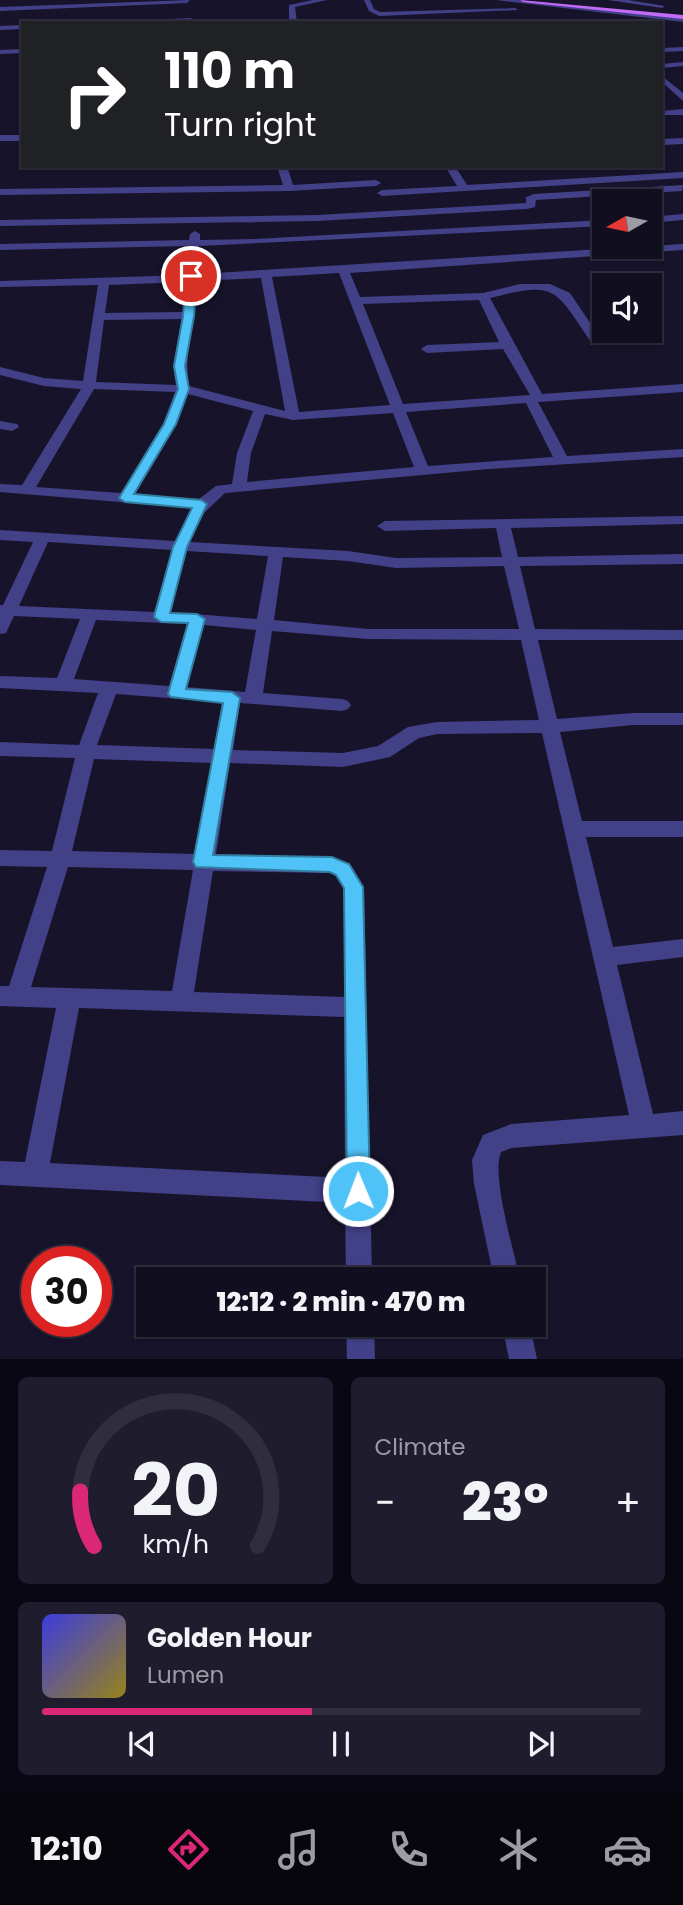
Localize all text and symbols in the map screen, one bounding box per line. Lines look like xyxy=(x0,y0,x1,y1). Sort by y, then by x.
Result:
text: 110 m xyxy=(164,37,295,105)
icon: right xyxy=(49,49,140,140)
text: Turn right xyxy=(164,102,316,147)
north arrow xyxy=(592,189,662,259)
map controls xyxy=(592,189,662,343)
pin xyxy=(161,246,221,306)
icon: arrive xyxy=(172,257,210,295)
button: sound xyxy=(592,273,662,343)
position arrow xyxy=(321,1154,395,1228)
speed limit sign: 30 xyxy=(21,1246,112,1337)
text: 12:12 · 2 min · 470 m xyxy=(217,1284,465,1320)
text: Climate xyxy=(375,1431,465,1463)
text: 20 xyxy=(131,1441,220,1542)
text: 23° xyxy=(462,1466,548,1539)
text: − xyxy=(375,1476,395,1529)
text: + xyxy=(615,1476,641,1529)
text: km/h xyxy=(142,1527,209,1562)
text: Golden Hour xyxy=(147,1620,312,1656)
text: Lumen xyxy=(147,1659,224,1691)
icon: previous xyxy=(123,1725,161,1763)
icon: pause xyxy=(322,1725,360,1763)
icon: next xyxy=(522,1725,560,1763)
icon: directions xyxy=(164,1825,213,1874)
icon: music xyxy=(274,1825,323,1874)
icon: phone xyxy=(384,1825,433,1874)
icon: climate xyxy=(494,1825,543,1874)
icon: car xyxy=(603,1825,652,1874)
text: 12:10 xyxy=(30,1826,103,1871)

